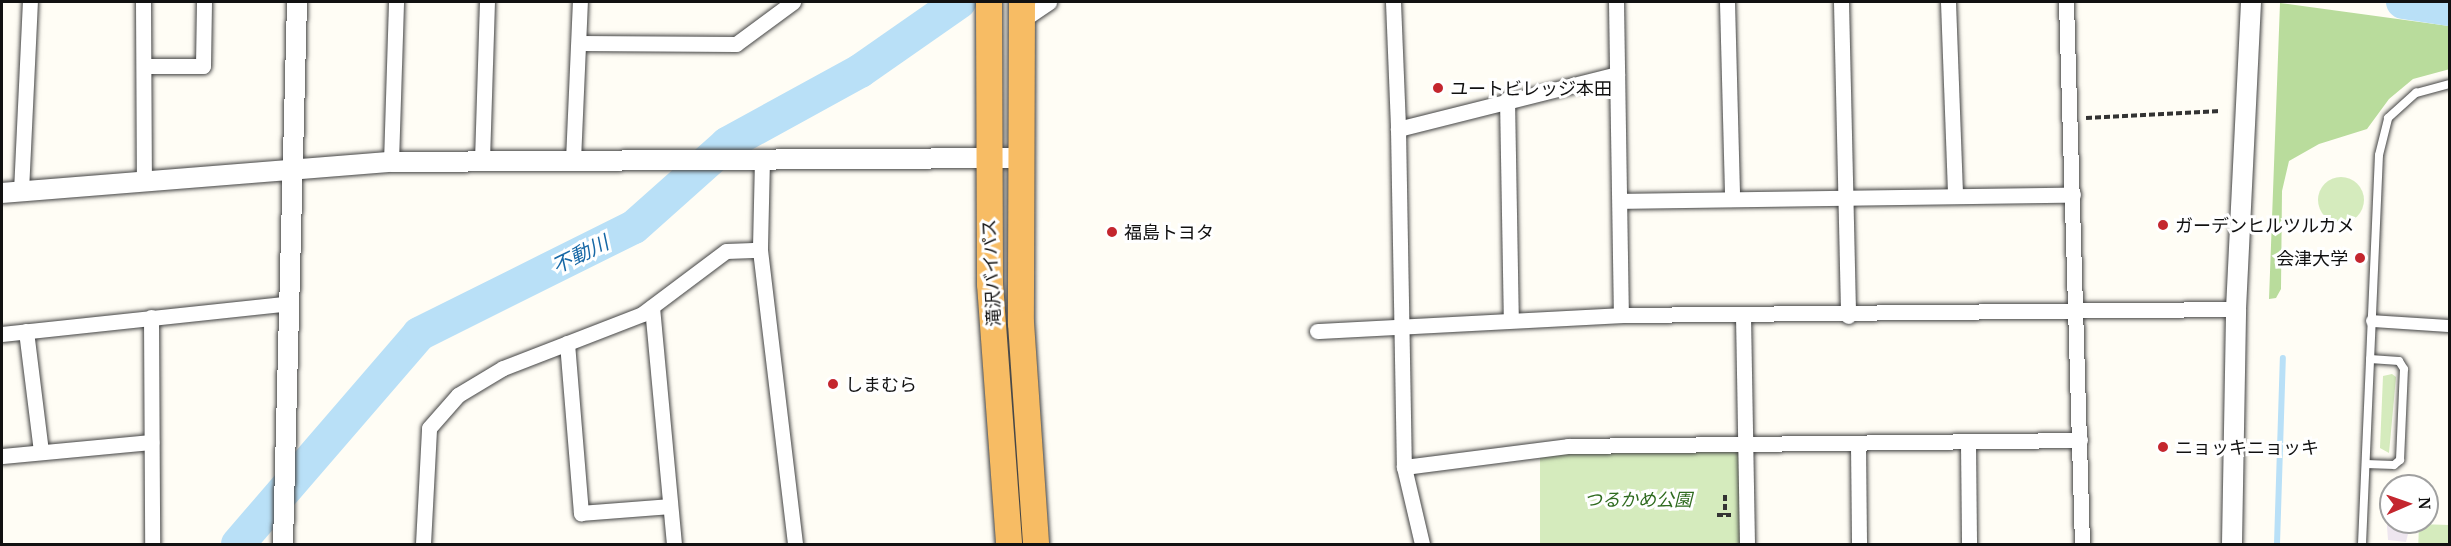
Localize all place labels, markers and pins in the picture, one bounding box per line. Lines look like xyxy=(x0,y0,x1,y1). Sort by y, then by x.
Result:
place label: ユートビレッジ本田 xyxy=(1450,77,1612,99)
marker: ユートビレッジ本田 xyxy=(1431,81,1445,95)
place label: ガーデンヒルツルカメ xyxy=(2175,214,2355,236)
marker: ガーデンヒルツルカメ xyxy=(2156,218,2170,232)
place label: 福島トヨタ xyxy=(1124,221,1214,243)
marker: 福島トヨタ xyxy=(1105,225,1119,239)
place label: 会津大学 xyxy=(2276,247,2348,269)
marker: 会津大学 xyxy=(2353,251,2367,265)
place label: しまむら xyxy=(845,373,917,395)
marker: しまむら xyxy=(826,377,840,391)
place label: ニョッキニョッキ xyxy=(2175,436,2319,458)
marker: ニョッキニョッキ xyxy=(2156,440,2170,454)

